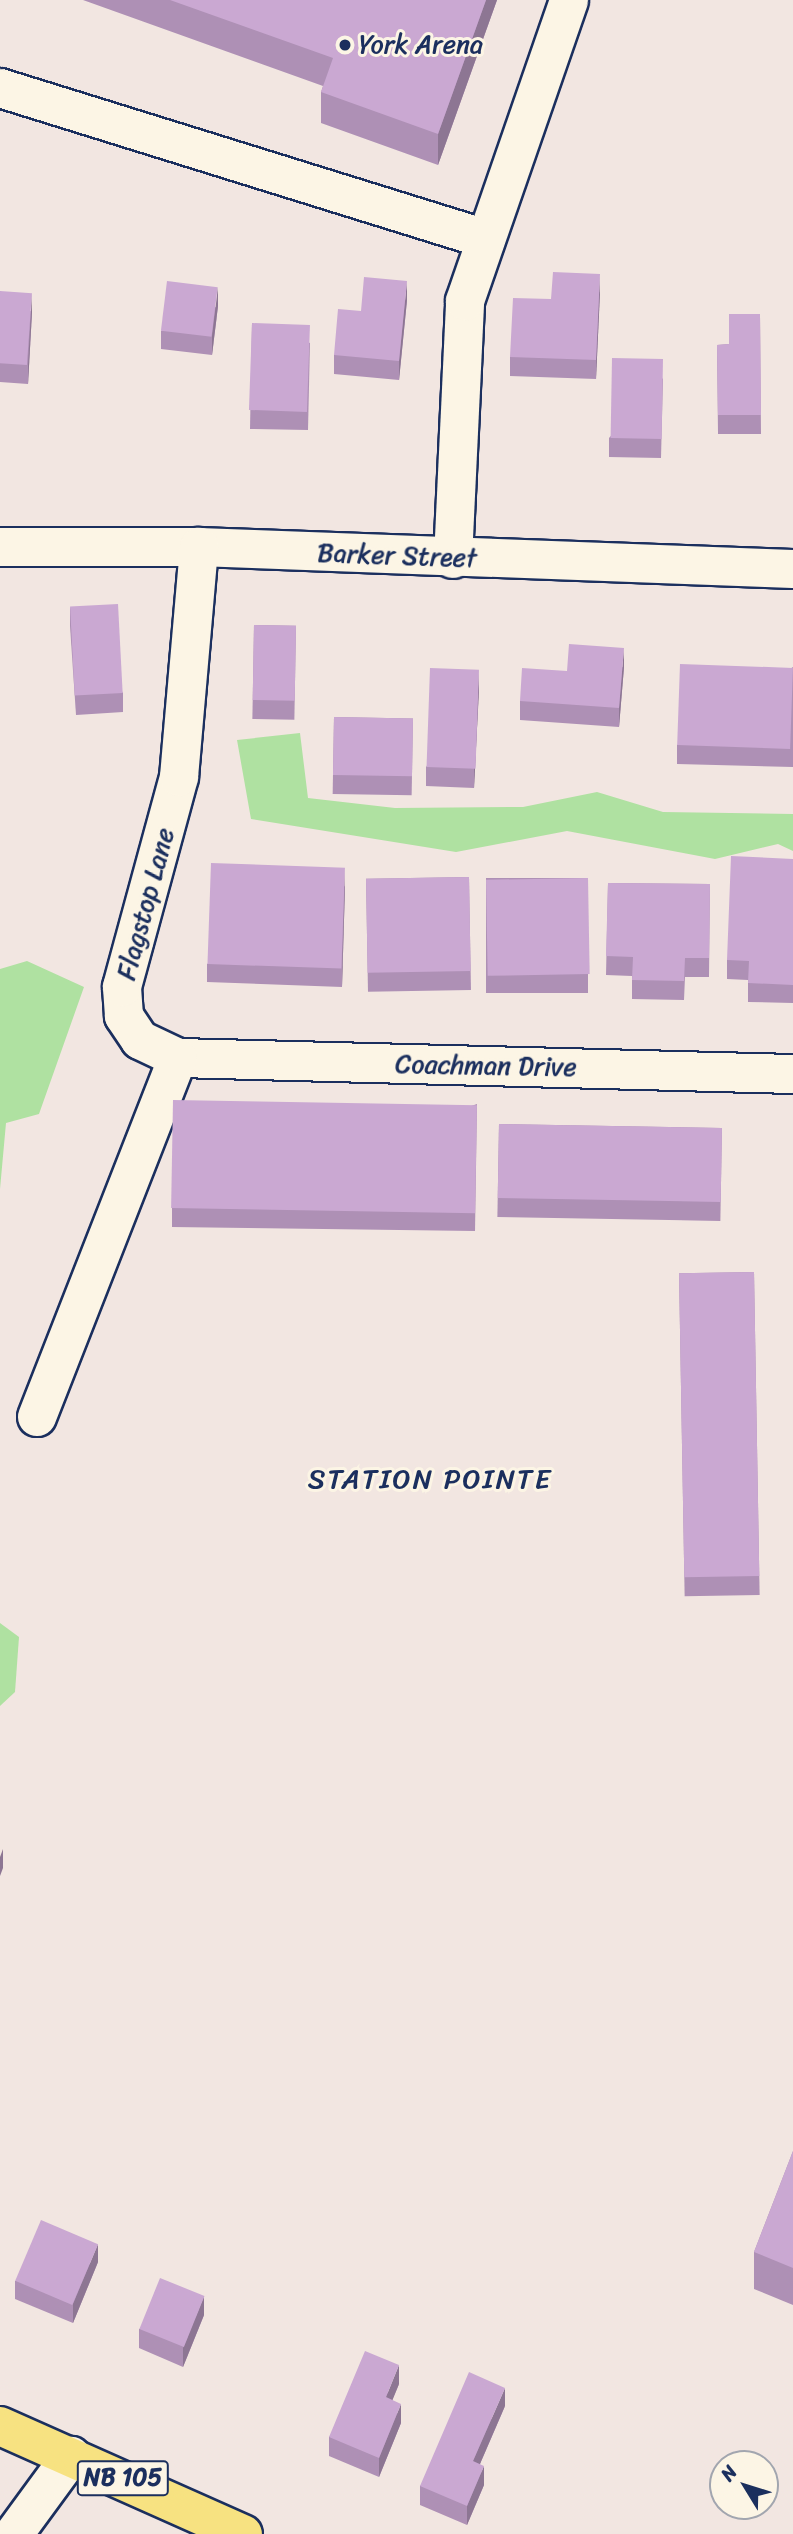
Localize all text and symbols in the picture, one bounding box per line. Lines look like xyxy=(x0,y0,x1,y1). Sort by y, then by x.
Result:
place label: York Arena xyxy=(359,29,483,61)
marker: York Arena xyxy=(337,37,353,53)
street label: Barker Street xyxy=(316,538,478,574)
street label: Flagstop Lane xyxy=(111,825,181,983)
street label: Coachman Drive xyxy=(395,1049,577,1083)
district label: STATION POINTE xyxy=(314,1462,546,1496)
north arrow xyxy=(709,2450,779,2520)
road number: NB 105 xyxy=(76,2458,170,2498)
text: N xyxy=(712,2458,746,2488)

